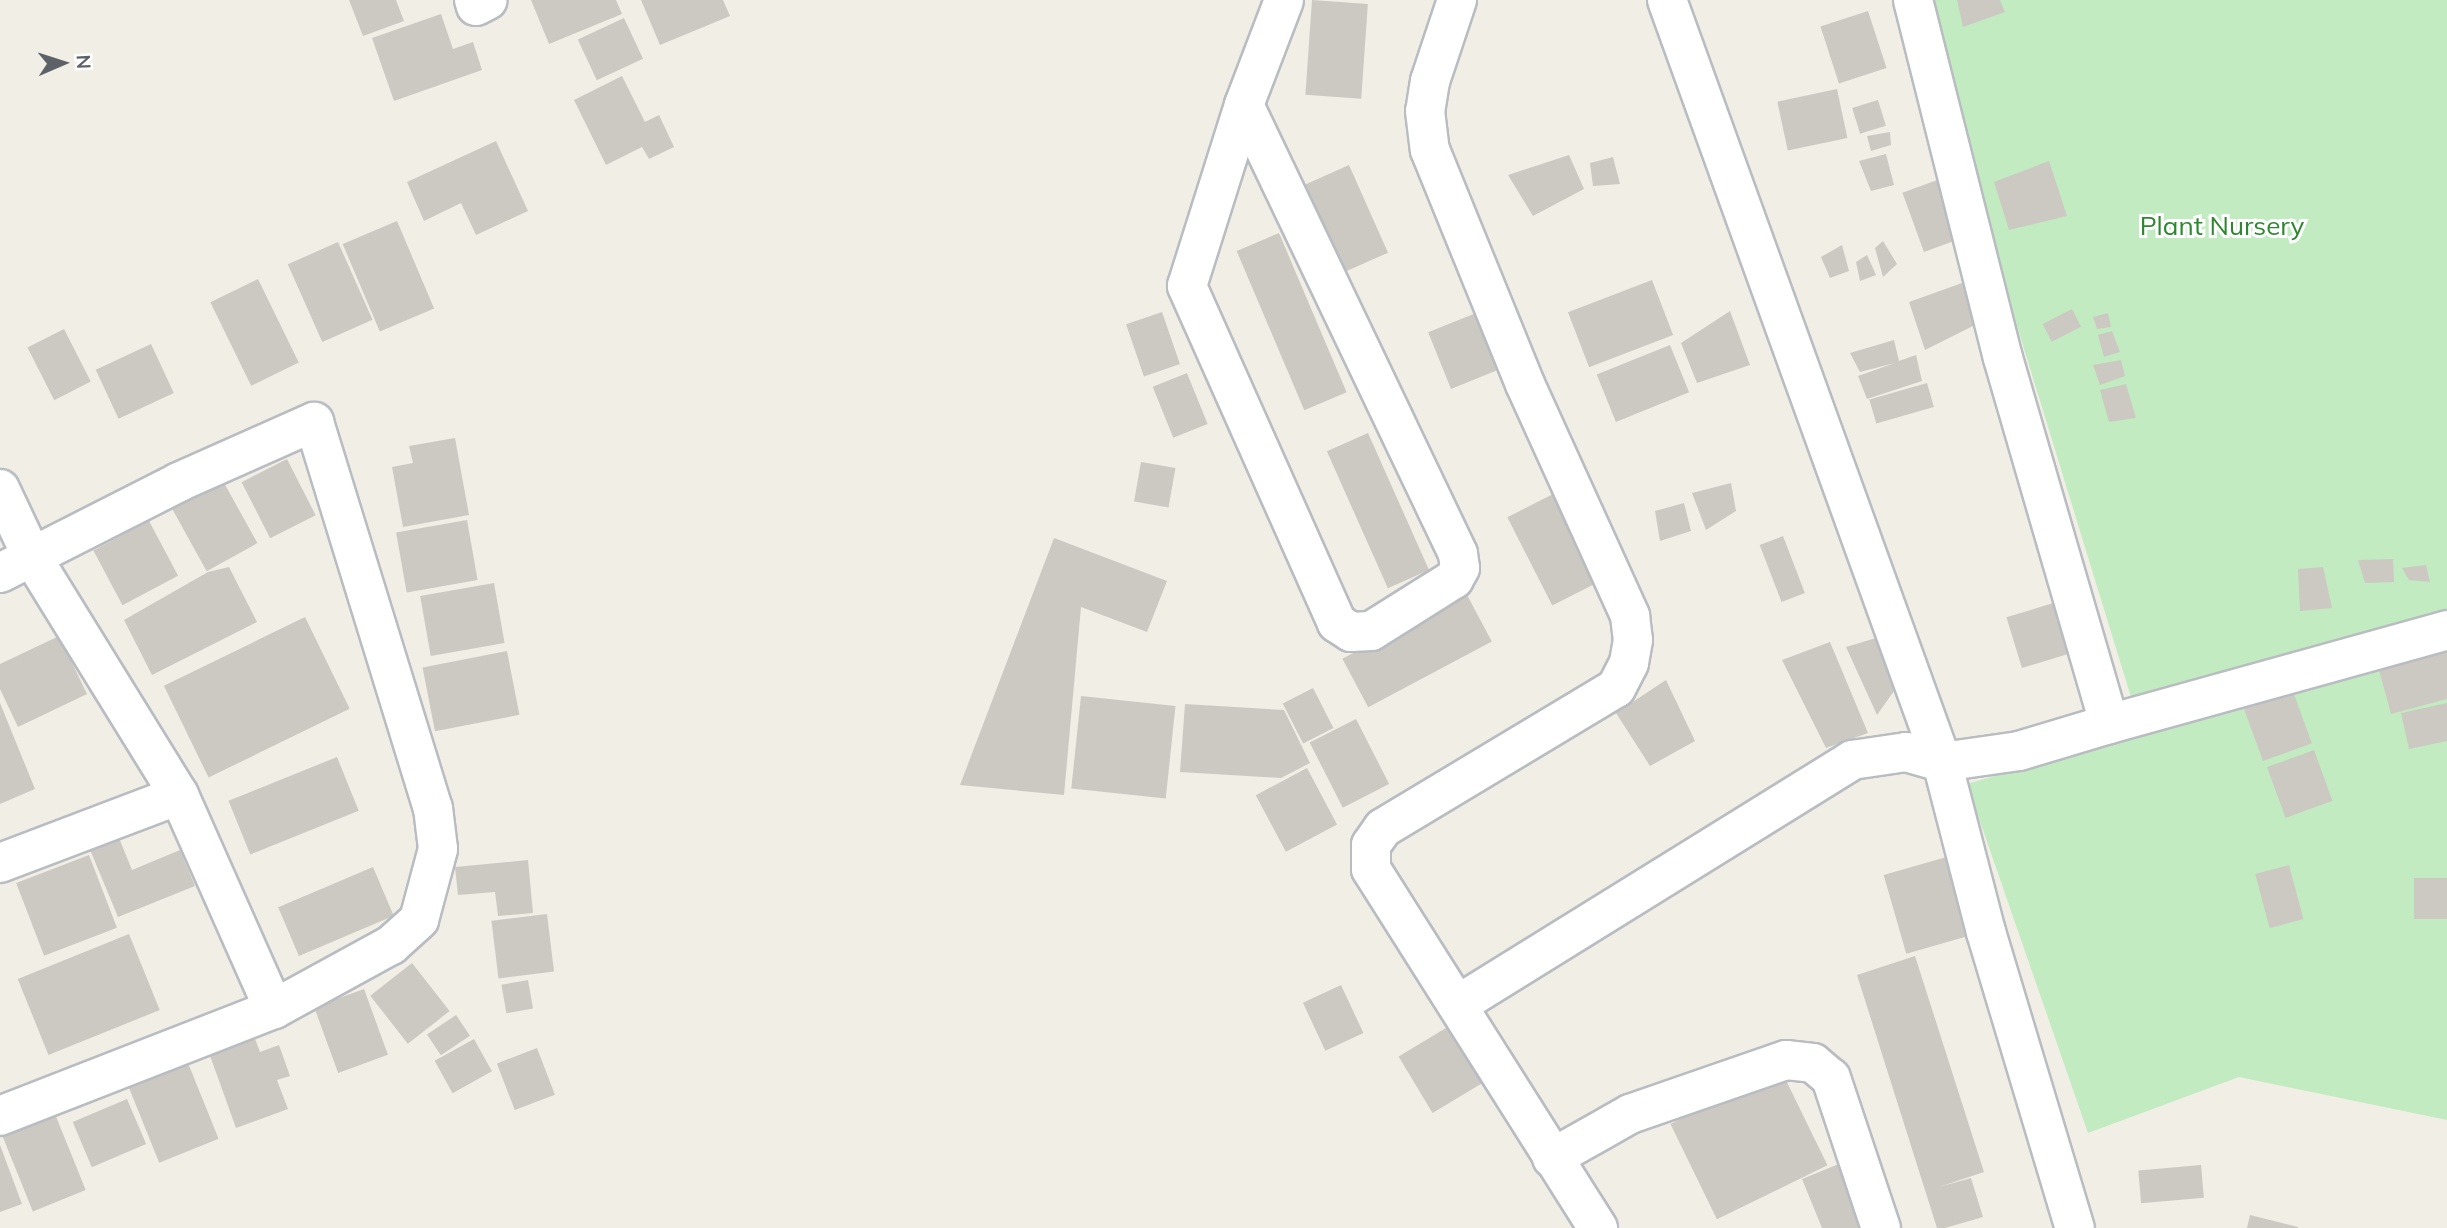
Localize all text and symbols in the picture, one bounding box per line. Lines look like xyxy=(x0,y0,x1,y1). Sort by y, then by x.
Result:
north arrow xyxy=(28,28,98,98)
text: N xyxy=(72,54,96,70)
park label: Plant Nursery xyxy=(2140,210,2304,242)

